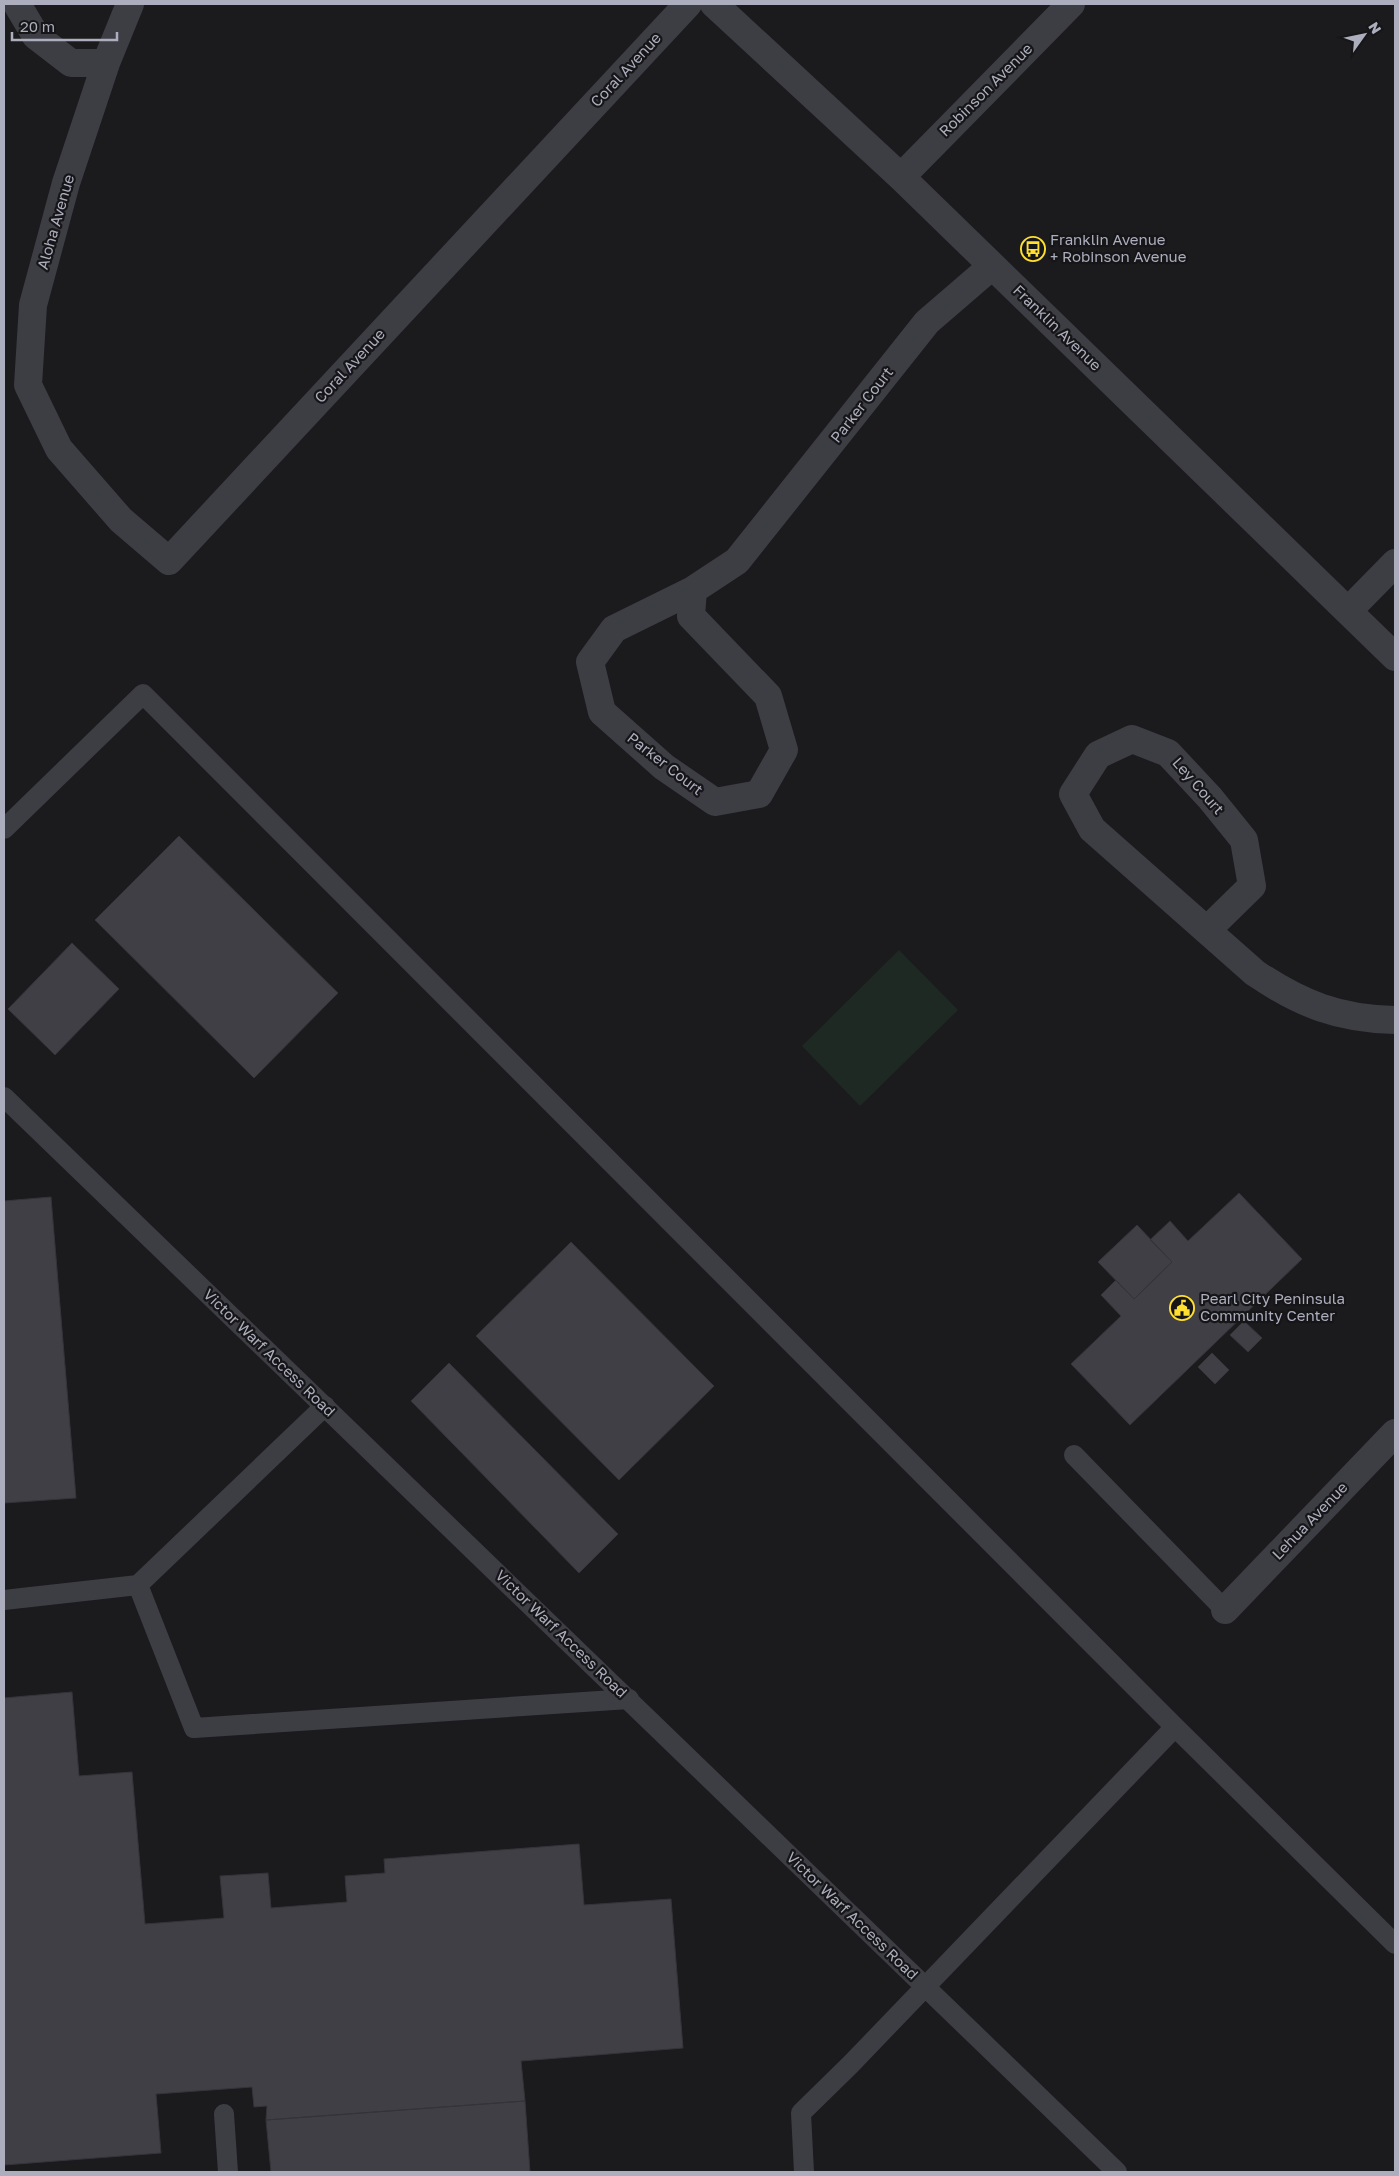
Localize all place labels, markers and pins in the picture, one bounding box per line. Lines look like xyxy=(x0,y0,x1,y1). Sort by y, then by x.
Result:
place label: Franklin Avenue + Robinson Avenue xyxy=(1050,230,1187,265)
bus stop icon: Franklin Avenue + Robinson Avenue xyxy=(1020,236,1046,262)
place label: Pearl City Peninsula Community Center xyxy=(1200,1289,1345,1324)
public building icon: Pearl City Peninsula Community Center xyxy=(1169,1295,1195,1321)

